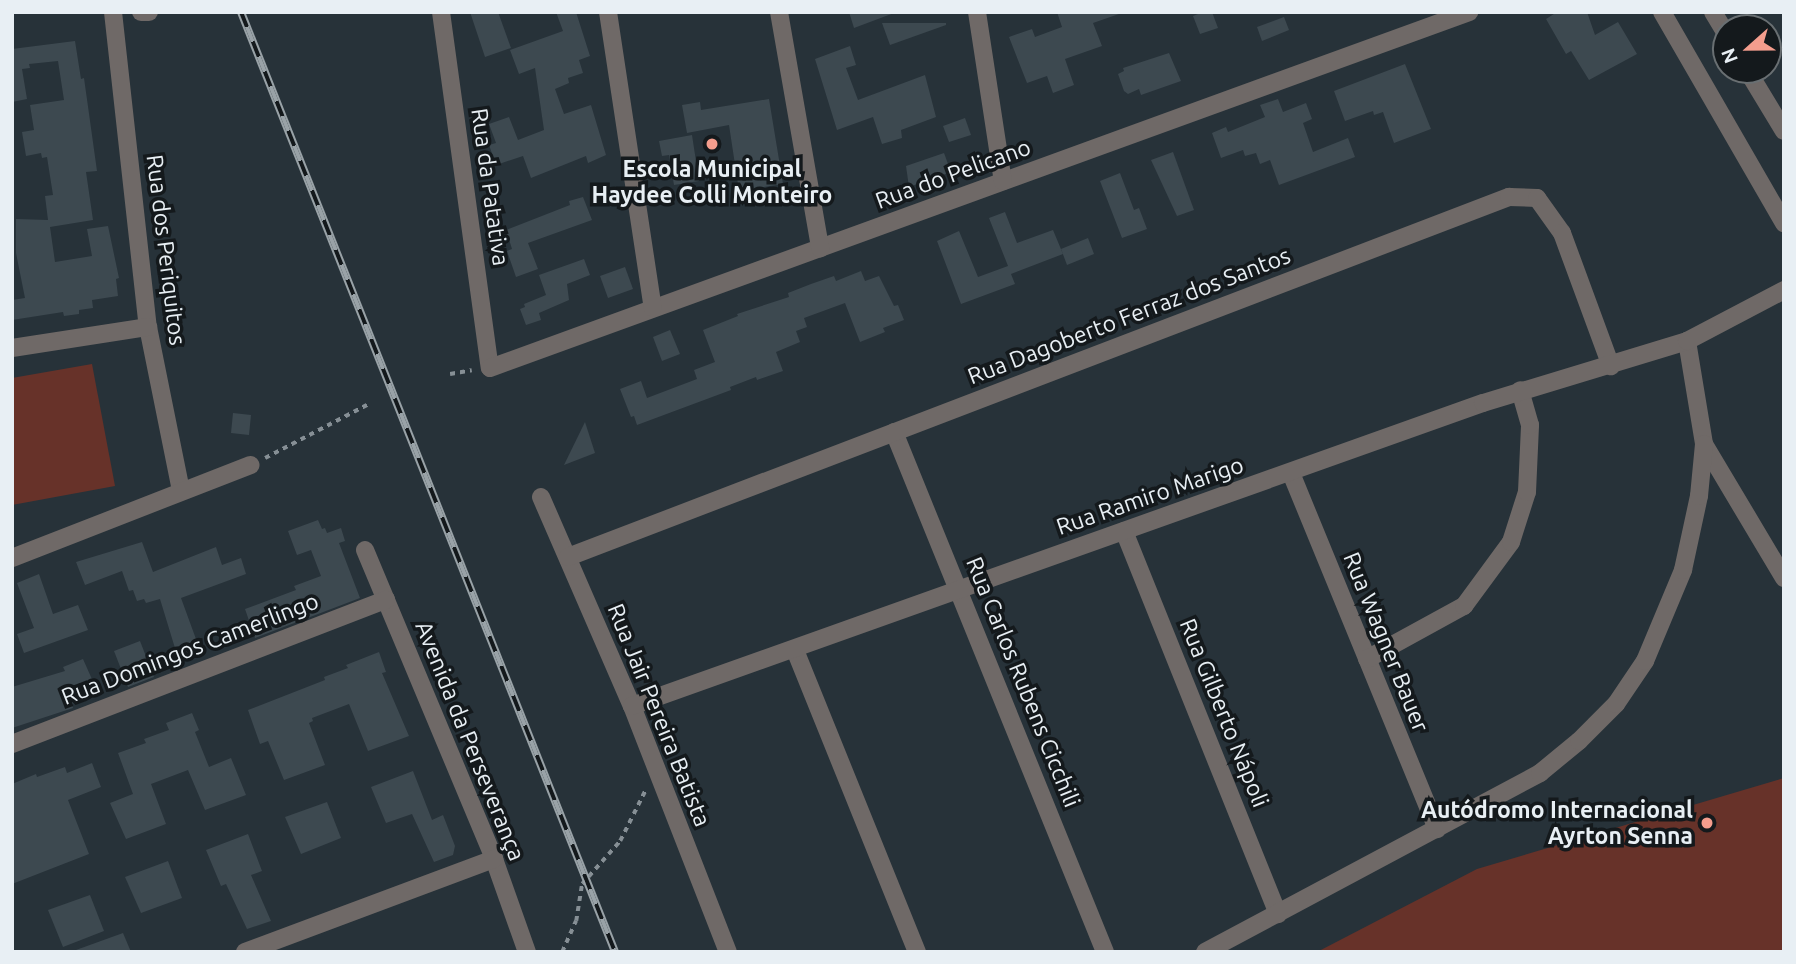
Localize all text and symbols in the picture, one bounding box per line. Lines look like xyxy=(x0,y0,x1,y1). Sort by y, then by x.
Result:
north arrow xyxy=(1712,14,1782,84)
text: N xyxy=(1716,45,1742,66)
street label: Rua da Patativa xyxy=(465,106,515,268)
street label: Rua do Pelicano xyxy=(872,133,1034,215)
marker: Escola Municipal Haydee Colli Monteiro xyxy=(704,136,720,152)
street label: Rua dos Periquitos xyxy=(141,153,191,347)
place label: Escola Municipal Haydee Colli Monteiro xyxy=(592,155,832,209)
street label: Rua Dagoberto Ferraz dos Santos xyxy=(964,242,1294,390)
street label: Rua Ramiro Marigo xyxy=(1053,451,1247,541)
street label: Rua Wagner Bauer xyxy=(1337,548,1435,736)
street label: Rua Carlos Rubens Cicchili xyxy=(960,553,1086,811)
street label: Rua Domingos Camerlingo xyxy=(57,587,323,711)
street label: Rua Jair Pereira Batista xyxy=(602,600,716,830)
street label: Rua Gilberto Nápoli xyxy=(1174,615,1274,811)
street label: Avenida da Perseverança xyxy=(409,617,531,865)
place label: Autódromo Internacional Ayrton Senna xyxy=(1421,796,1693,850)
marker: Autódromo Internacional Ayrton Senna xyxy=(1699,815,1715,831)

